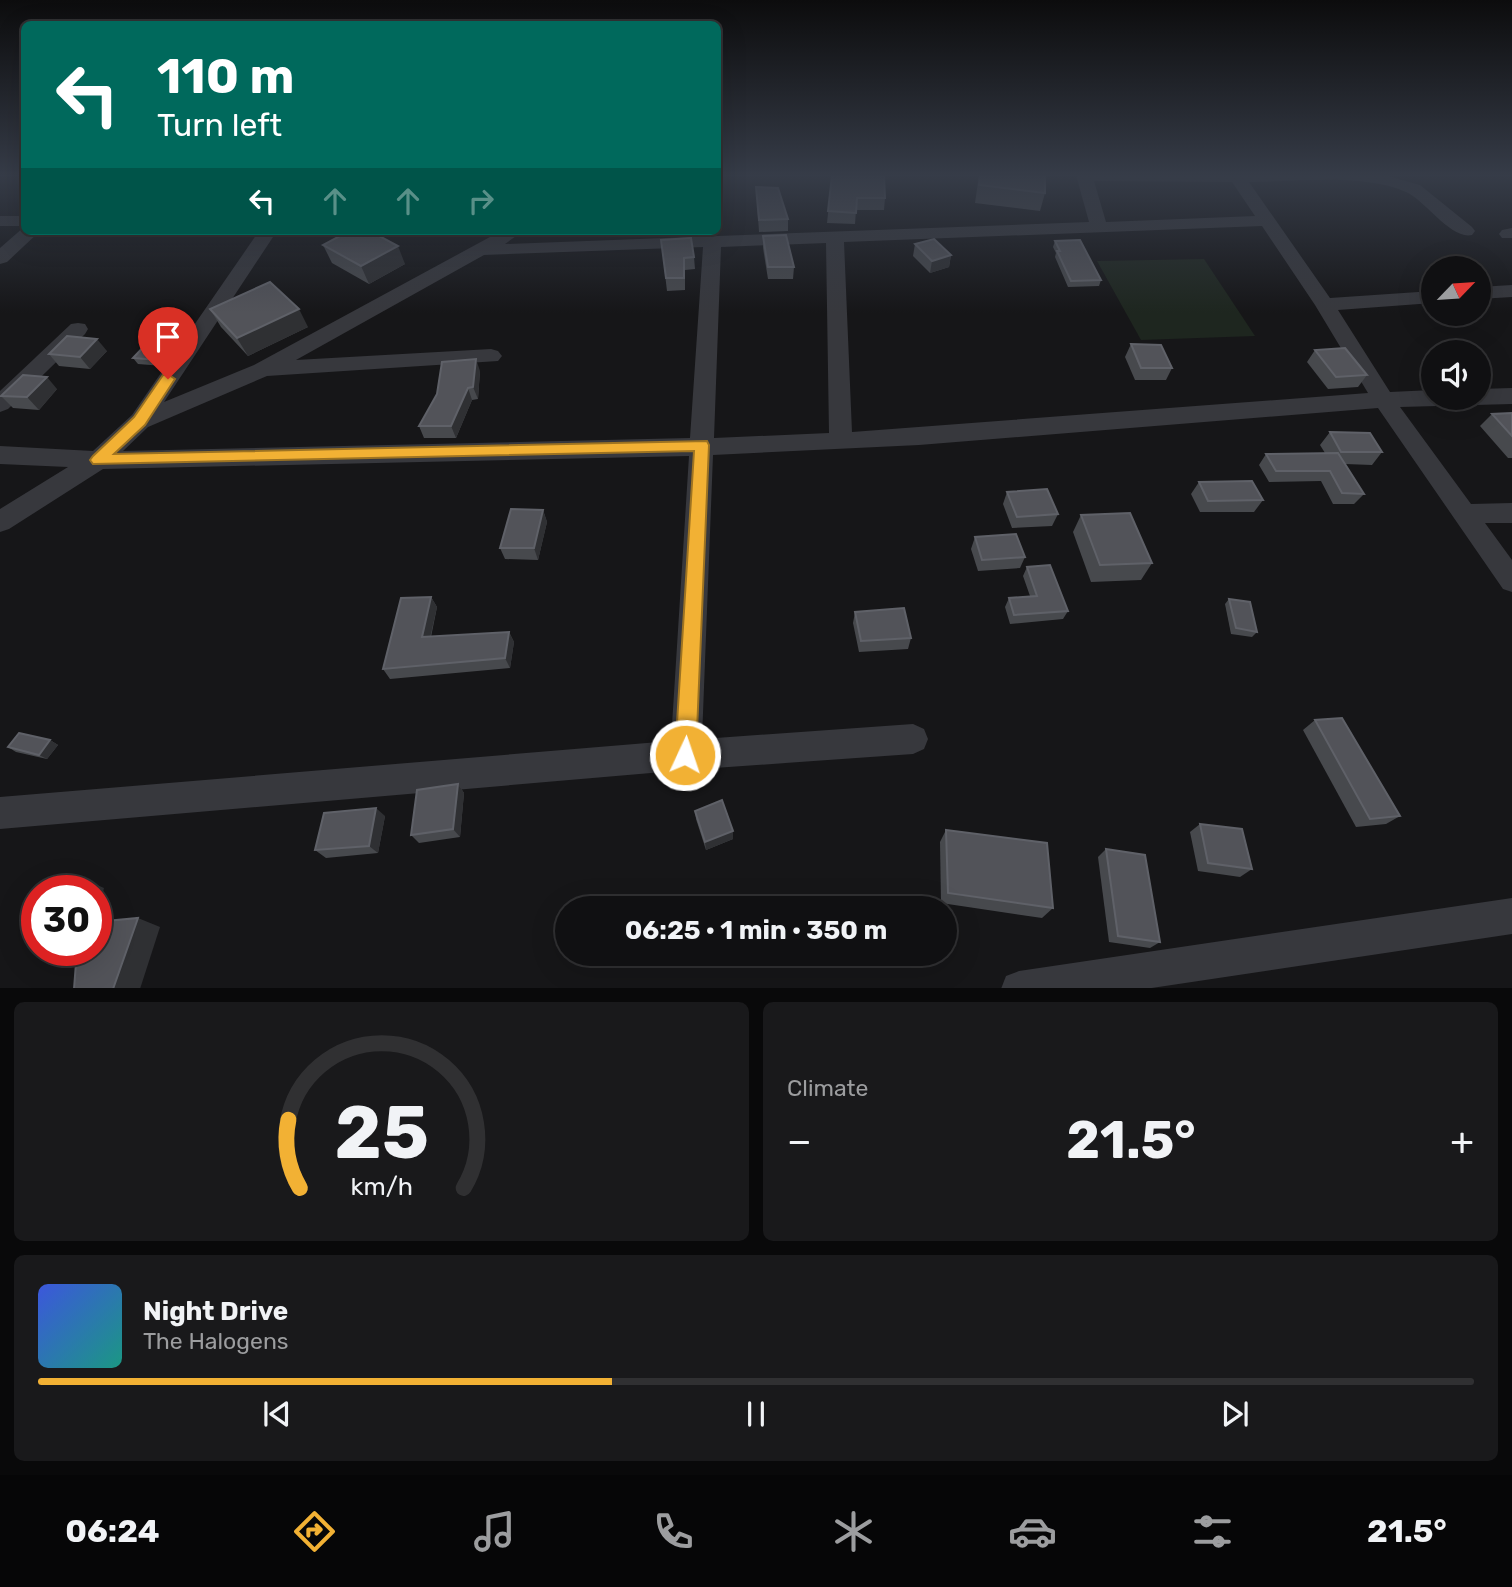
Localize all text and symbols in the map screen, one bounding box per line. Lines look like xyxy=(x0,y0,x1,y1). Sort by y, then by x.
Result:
text: 110 m xyxy=(157,47,294,105)
icon: left xyxy=(42,49,133,140)
text: Turn left xyxy=(157,106,282,144)
icon: left xyxy=(243,182,281,220)
icon: ahead xyxy=(316,182,354,220)
icon: ahead xyxy=(389,182,427,220)
icon: right xyxy=(462,182,500,220)
north arrow xyxy=(1421,256,1491,326)
map controls xyxy=(1421,256,1491,410)
pin xyxy=(138,307,198,379)
icon: arrive xyxy=(149,318,187,356)
button: sound xyxy=(1421,340,1491,410)
position arrow xyxy=(648,718,722,792)
speed limit sign: 30 xyxy=(21,875,112,966)
text: 06:25 · 1 min · 350 m xyxy=(625,915,887,946)
text: Climate xyxy=(787,1074,868,1102)
text: 25 xyxy=(334,1090,429,1176)
text: 21.5° xyxy=(1066,1109,1196,1171)
text: − xyxy=(787,1118,812,1164)
text: + xyxy=(1450,1118,1474,1164)
text: km/h xyxy=(350,1171,413,1200)
text: Night Drive xyxy=(143,1296,288,1327)
text: The Halogens xyxy=(143,1327,289,1355)
icon: previous xyxy=(258,1395,296,1433)
icon: pause xyxy=(737,1395,775,1433)
icon: next xyxy=(1216,1395,1254,1433)
icon: directions xyxy=(290,1507,339,1556)
icon: music xyxy=(470,1507,519,1556)
icon: phone xyxy=(649,1507,698,1556)
icon: climate xyxy=(829,1507,878,1556)
icon: car xyxy=(1008,1507,1057,1556)
icon: filters xyxy=(1188,1507,1237,1556)
text: 06:24 xyxy=(65,1512,160,1550)
text: 21.5° xyxy=(1367,1512,1447,1550)

